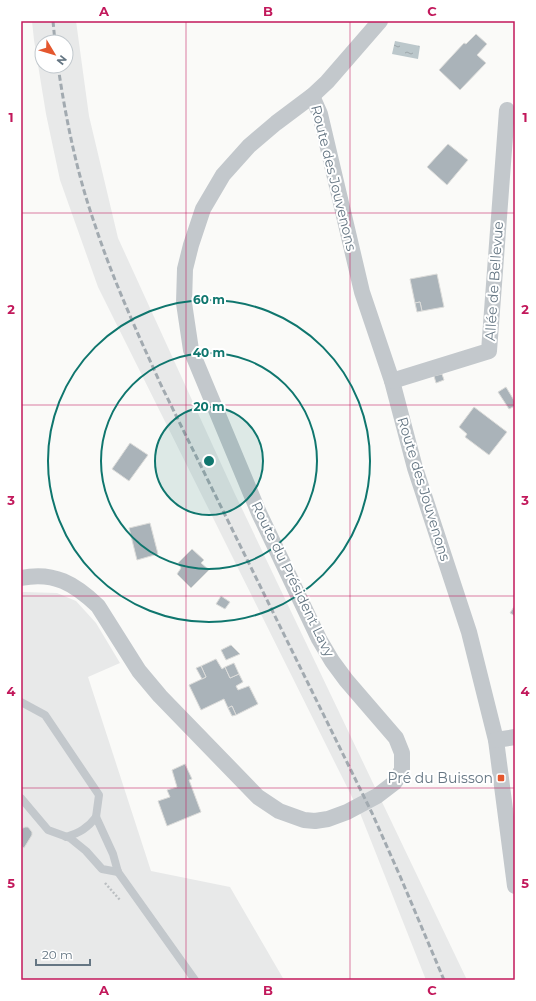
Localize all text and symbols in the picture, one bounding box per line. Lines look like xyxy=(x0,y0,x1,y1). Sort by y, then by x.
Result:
text: A xyxy=(98,3,110,19)
text: B xyxy=(263,3,273,19)
text: C xyxy=(427,3,437,19)
north arrow xyxy=(34,34,74,74)
text: N xyxy=(54,52,70,68)
street label: Route des Jouvenons xyxy=(307,103,361,253)
text: 1 xyxy=(8,109,14,125)
text: 1 xyxy=(522,109,528,125)
street label: Allée de Bellevue xyxy=(481,220,507,342)
text: 60 m xyxy=(193,292,225,307)
text: 2 xyxy=(7,301,15,317)
text: 2 xyxy=(521,301,529,317)
text: 40 m xyxy=(193,345,225,360)
text: 20 m xyxy=(193,399,225,414)
street label: Route des Jouvenons xyxy=(393,415,455,563)
centre of rings xyxy=(202,454,216,468)
text: 3 xyxy=(6,492,15,508)
text: 3 xyxy=(520,492,529,508)
street label: Route du Président Lavy xyxy=(247,498,339,660)
text: 4 xyxy=(7,683,16,699)
text: 4 xyxy=(521,683,530,699)
place label: Pré du Buisson xyxy=(388,769,493,787)
marker: Pré du Buisson xyxy=(496,773,506,783)
text: 5 xyxy=(7,875,15,891)
text: 5 xyxy=(521,875,529,891)
scale bar xyxy=(36,941,90,967)
text: 20 m xyxy=(42,947,73,962)
text: A xyxy=(98,982,110,998)
text: B xyxy=(263,982,273,998)
text: C xyxy=(427,982,437,998)

